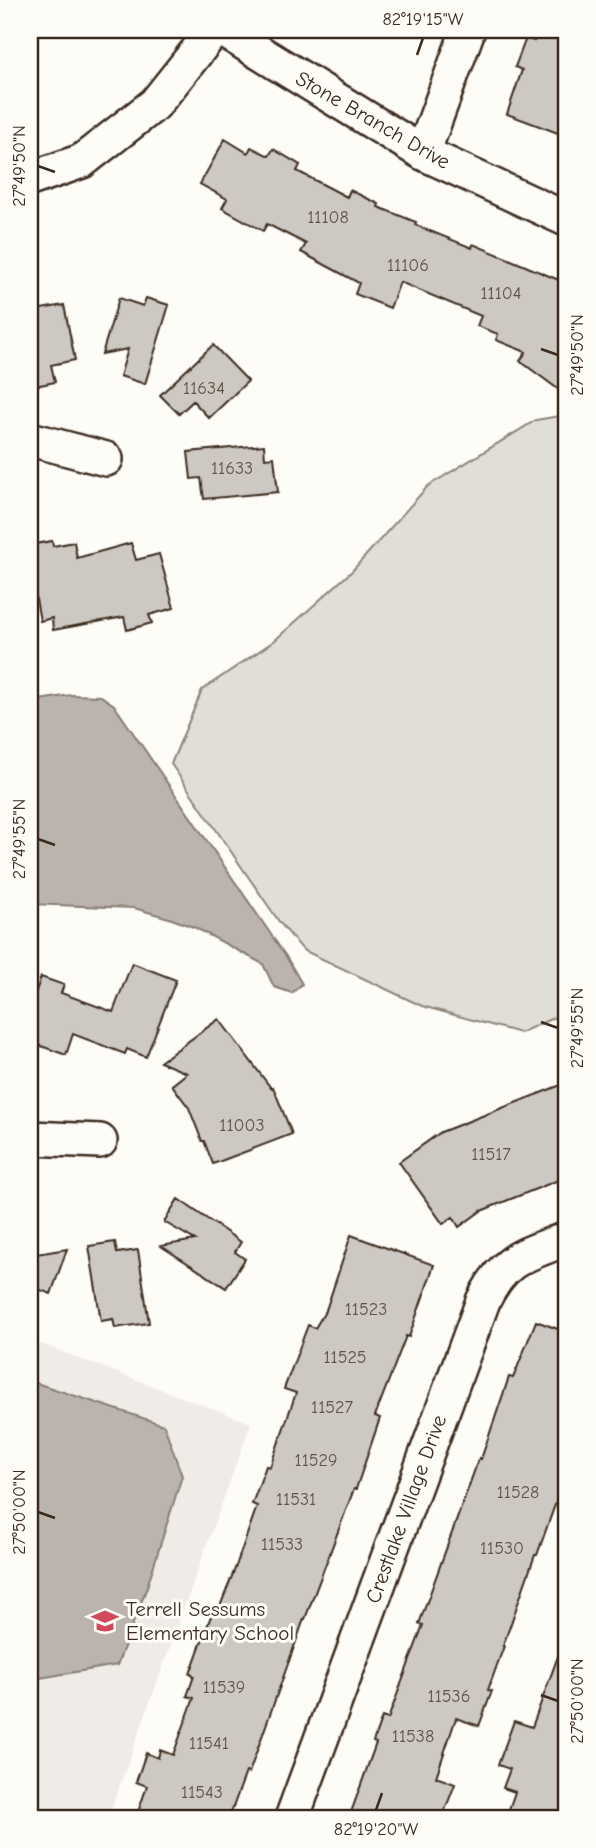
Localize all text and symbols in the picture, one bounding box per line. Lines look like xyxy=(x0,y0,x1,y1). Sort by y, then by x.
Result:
text: 82°19'15"W xyxy=(383,9,464,30)
street label: Stone Branch Drive xyxy=(292,66,454,174)
text: 27°49'50"N xyxy=(9,125,30,207)
house number: 11108 xyxy=(307,207,349,228)
house number: 11106 xyxy=(387,255,429,276)
house number: 11104 xyxy=(480,283,522,304)
text: 27°49'50"N xyxy=(567,314,588,396)
house number: 11634 xyxy=(183,378,225,399)
house number: 11633 xyxy=(211,458,253,479)
text: 27°49'55"N xyxy=(9,799,30,879)
text: 27°49'55"N xyxy=(567,988,588,1068)
house number: 11003 xyxy=(219,1115,265,1136)
house number: 11517 xyxy=(471,1144,511,1165)
house number: 11523 xyxy=(345,1299,387,1320)
house number: 11525 xyxy=(323,1347,367,1368)
house number: 11527 xyxy=(311,1397,353,1418)
street label: Crestlake Village Drive xyxy=(361,1412,451,1606)
house number: 11529 xyxy=(295,1450,337,1471)
text: 27°50'00"N xyxy=(9,1469,30,1555)
house number: 11528 xyxy=(497,1482,539,1503)
house number: 11531 xyxy=(276,1489,316,1510)
house number: 11533 xyxy=(261,1534,303,1555)
house number: 11530 xyxy=(480,1538,524,1559)
place label: Terrell Sessums Elementary School xyxy=(126,1597,294,1645)
school or university icon: Terrell Sessums Elementary School xyxy=(90,1606,120,1636)
text: 27°50'00"N xyxy=(567,1658,588,1744)
house number: 11539 xyxy=(203,1677,245,1698)
house number: 11536 xyxy=(428,1686,470,1707)
house number: 11538 xyxy=(392,1726,434,1747)
house number: 11541 xyxy=(189,1733,229,1754)
house number: 11543 xyxy=(181,1782,223,1803)
text: 82°19'20"W xyxy=(334,1819,419,1840)

